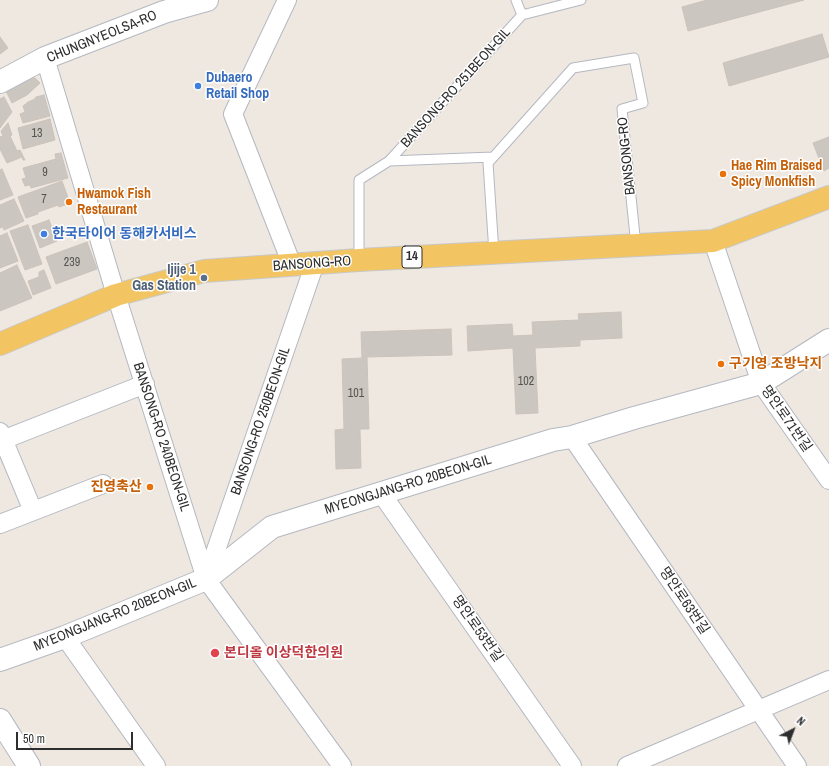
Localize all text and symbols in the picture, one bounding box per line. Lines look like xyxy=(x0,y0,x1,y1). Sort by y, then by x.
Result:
street label: CHUNGNYEOLSA-RO xyxy=(44,7,160,67)
street label: BANSONG-RO 251BEON-GIL xyxy=(398,25,514,151)
place label: Dubaero Retail Shop xyxy=(206,70,269,102)
marker: Dubaero Retail Shop xyxy=(193,81,203,91)
street label: BANSONG-RO xyxy=(615,116,639,196)
house number: 13 xyxy=(32,127,42,141)
place label: Hae Rim Braised Spicy Monkfish xyxy=(731,158,822,190)
house number: 9 xyxy=(42,166,48,180)
marker: Hae Rim Braised Spicy Monkfish xyxy=(718,169,728,179)
place label: Hwamok Fish Restaurant xyxy=(77,186,151,218)
house number: 7 xyxy=(41,193,47,207)
marker: Hwamok Fish Restaurant xyxy=(64,197,74,207)
place label: 한국타이어 동해카서비스 xyxy=(52,226,197,242)
marker: 한국타이어 동해카서비스 xyxy=(39,229,49,239)
road number: 14 xyxy=(402,246,422,268)
street label: BANSONG-RO xyxy=(272,253,352,275)
house number: 239 xyxy=(64,256,80,270)
place label: Ijije 1 Gas Station xyxy=(132,262,196,294)
marker: Ijije 1 Gas Station xyxy=(199,273,209,283)
street label: BANSONG-RO 250BEON-GIL xyxy=(228,345,294,497)
place label: 구기영 조방낙지 xyxy=(729,356,822,372)
marker: 구기영 조방낙지 xyxy=(716,359,726,369)
street label: BANSONG-RO 240BEON-GIL xyxy=(129,360,193,514)
house number: 102 xyxy=(518,375,534,389)
street label: 명안로71번길 xyxy=(757,383,815,455)
house number: 101 xyxy=(348,387,364,401)
street label: MYEONGJANG-RO 20BEON-GIL xyxy=(323,452,493,518)
place label: 진영축산 xyxy=(90,479,142,495)
marker: 진영축산 xyxy=(145,482,155,492)
street label: 명안로63번길 xyxy=(655,564,713,638)
street label: MYEONGJANG-RO 20BEON-GIL xyxy=(31,575,199,655)
street label: 명안로53번길 xyxy=(448,593,506,665)
place label: 본디올 이상덕한의원 xyxy=(224,645,343,661)
marker: 본디올 이상덕한의원 xyxy=(209,647,221,659)
north arrow xyxy=(773,710,813,750)
text: N xyxy=(794,714,808,728)
scale bar xyxy=(18,724,135,750)
text: 50 m xyxy=(23,731,45,747)

